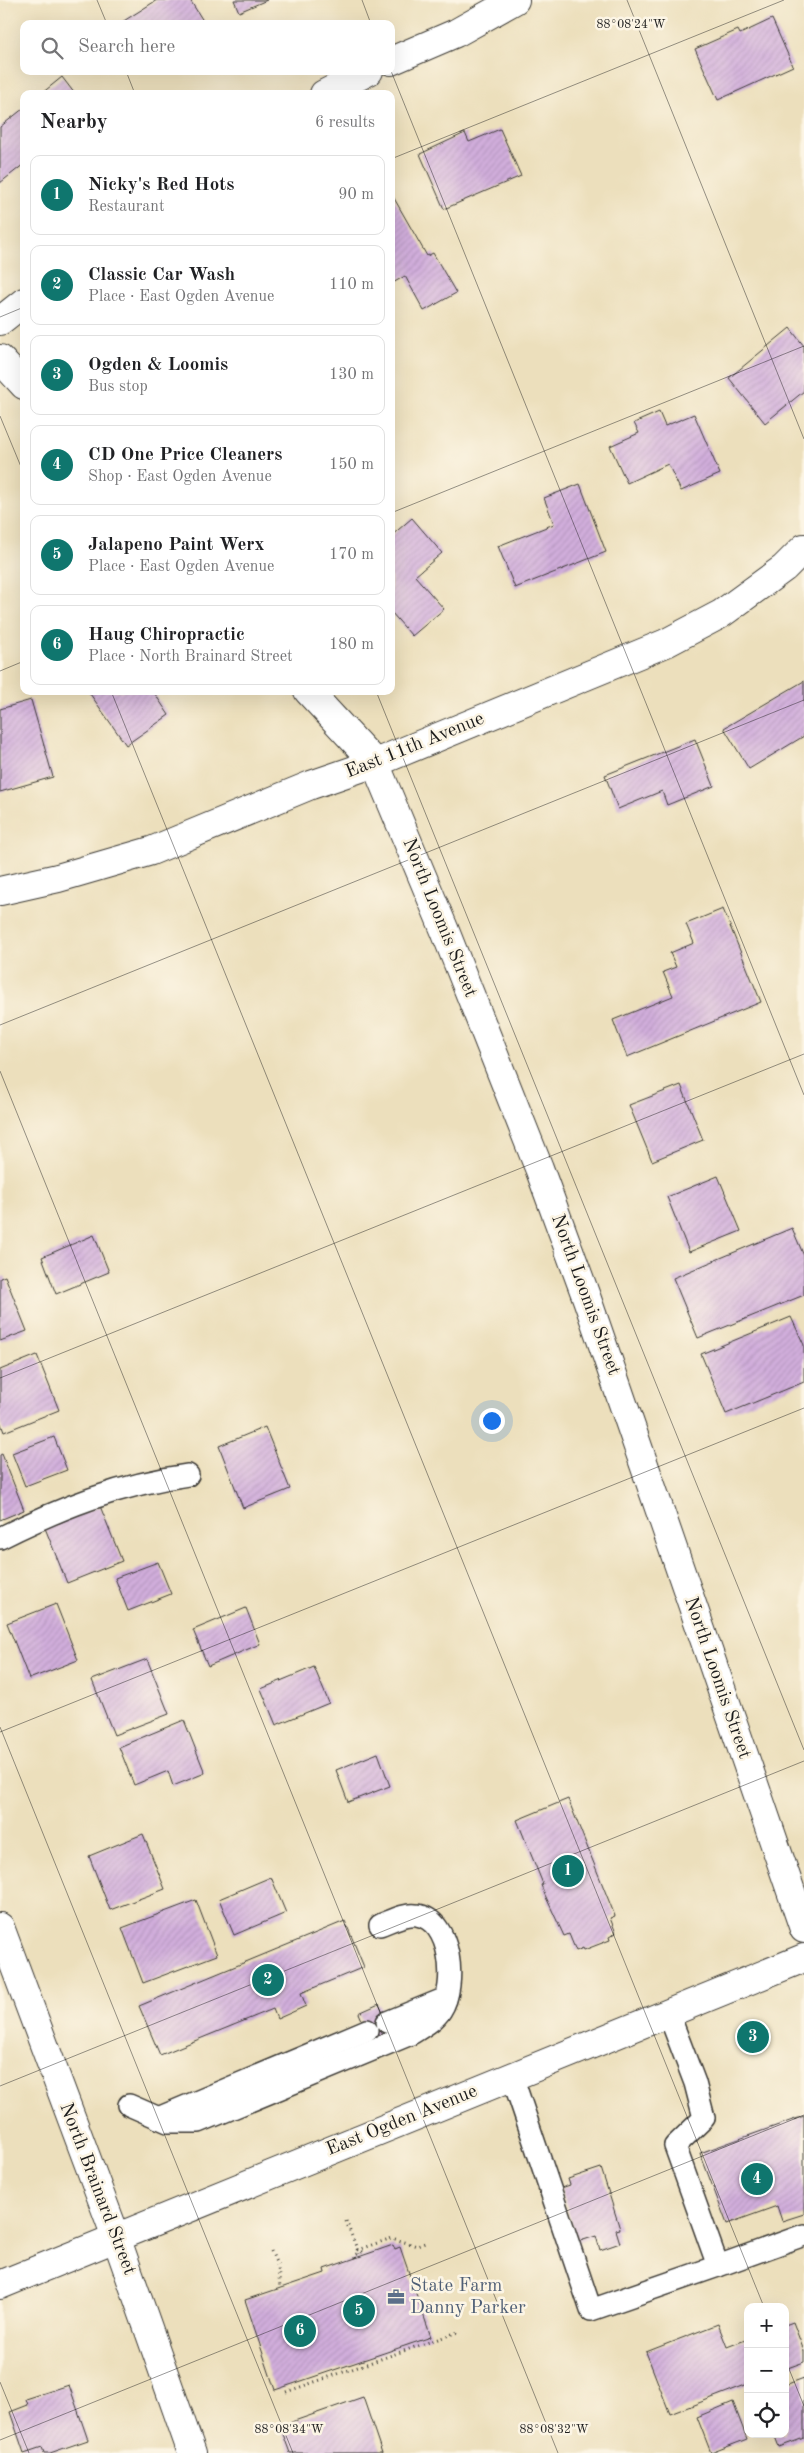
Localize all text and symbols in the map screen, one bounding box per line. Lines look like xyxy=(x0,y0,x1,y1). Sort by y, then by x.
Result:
text: 88°08'24"W xyxy=(596,19,666,31)
search box xyxy=(20,20,395,75)
icon: search xyxy=(38,34,66,62)
text: Search here xyxy=(78,38,175,57)
text: Nearby xyxy=(40,112,108,133)
text: 6 results xyxy=(315,115,375,131)
text: Nicky's Red Hots xyxy=(88,176,234,195)
text: 1 xyxy=(52,187,62,203)
text: 90 m xyxy=(338,187,374,203)
text: Restaurant xyxy=(88,199,165,215)
text: Classic Car Wash xyxy=(88,266,235,285)
text: 2 xyxy=(52,277,62,293)
text: 110 m xyxy=(329,277,374,293)
text: Place · East Ogden Avenue xyxy=(88,289,274,305)
text: Ogden & Loomis xyxy=(88,356,228,375)
text: 3 xyxy=(52,367,62,383)
text: 130 m xyxy=(329,367,374,383)
text: Bus stop xyxy=(88,379,148,395)
text: CD One Price Cleaners xyxy=(88,446,283,465)
text: 4 xyxy=(52,457,62,473)
text: 150 m xyxy=(329,457,374,473)
text: Shop · East Ogden Avenue xyxy=(88,469,272,485)
text: Jalapeno Paint Werx xyxy=(88,536,264,555)
text: 5 xyxy=(52,547,62,563)
text: 170 m xyxy=(329,547,374,563)
text: Place · East Ogden Avenue xyxy=(88,559,274,575)
text: Haug Chiropractic xyxy=(88,626,245,645)
text: 6 xyxy=(52,637,62,653)
text: 180 m xyxy=(329,637,374,653)
text: Place · North Brainard Street xyxy=(88,649,293,665)
street label: East 11th Avenue xyxy=(343,710,487,782)
street label: North Loomis Street xyxy=(398,836,480,1000)
street label: North Loomis Street xyxy=(547,1212,623,1378)
your location xyxy=(479,1408,505,1434)
street label: North Loomis Street xyxy=(680,1595,754,1761)
pin: 1 xyxy=(552,1852,584,1890)
pin: 2 xyxy=(252,1961,284,1999)
pin: 3 xyxy=(737,2018,769,2056)
street label: East Ogden Avenue xyxy=(324,2082,480,2160)
street label: North Brainard Street xyxy=(55,2100,139,2278)
pin: 4 xyxy=(741,2160,773,2198)
place label: State Farm Danny Parker xyxy=(410,2277,526,2318)
office icon: State Farm Danny Parker xyxy=(386,2287,406,2307)
pin: 5 xyxy=(343,2292,375,2330)
map controls xyxy=(744,2303,789,2438)
button: + xyxy=(744,2303,789,2348)
pin: 6 xyxy=(284,2312,316,2350)
button: − xyxy=(744,2348,789,2393)
button: locate xyxy=(744,2393,789,2438)
text: 88°08'34"W xyxy=(254,2424,324,2436)
text: 88°08'32"W xyxy=(519,2424,589,2436)

